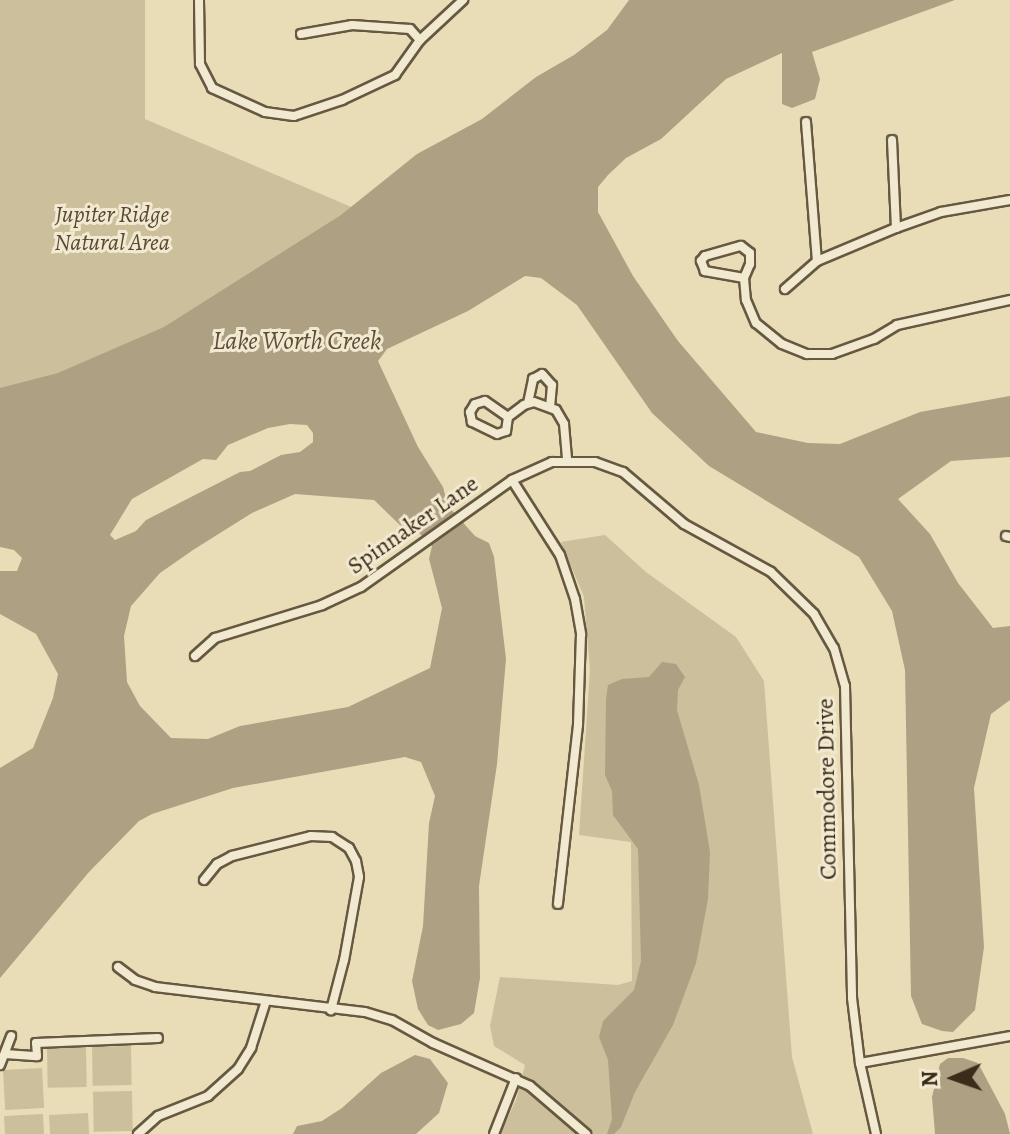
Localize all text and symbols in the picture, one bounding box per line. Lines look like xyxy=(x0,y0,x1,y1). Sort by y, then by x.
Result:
park label: Jupiter Ridge Natural Area xyxy=(54,201,170,257)
water label: Lake Worth Creek xyxy=(213,325,381,357)
street label: Spinnaker Lane xyxy=(342,469,484,581)
street label: Commodore Drive xyxy=(811,698,843,880)
north arrow xyxy=(914,1038,994,1118)
text: N xyxy=(915,1070,945,1087)

